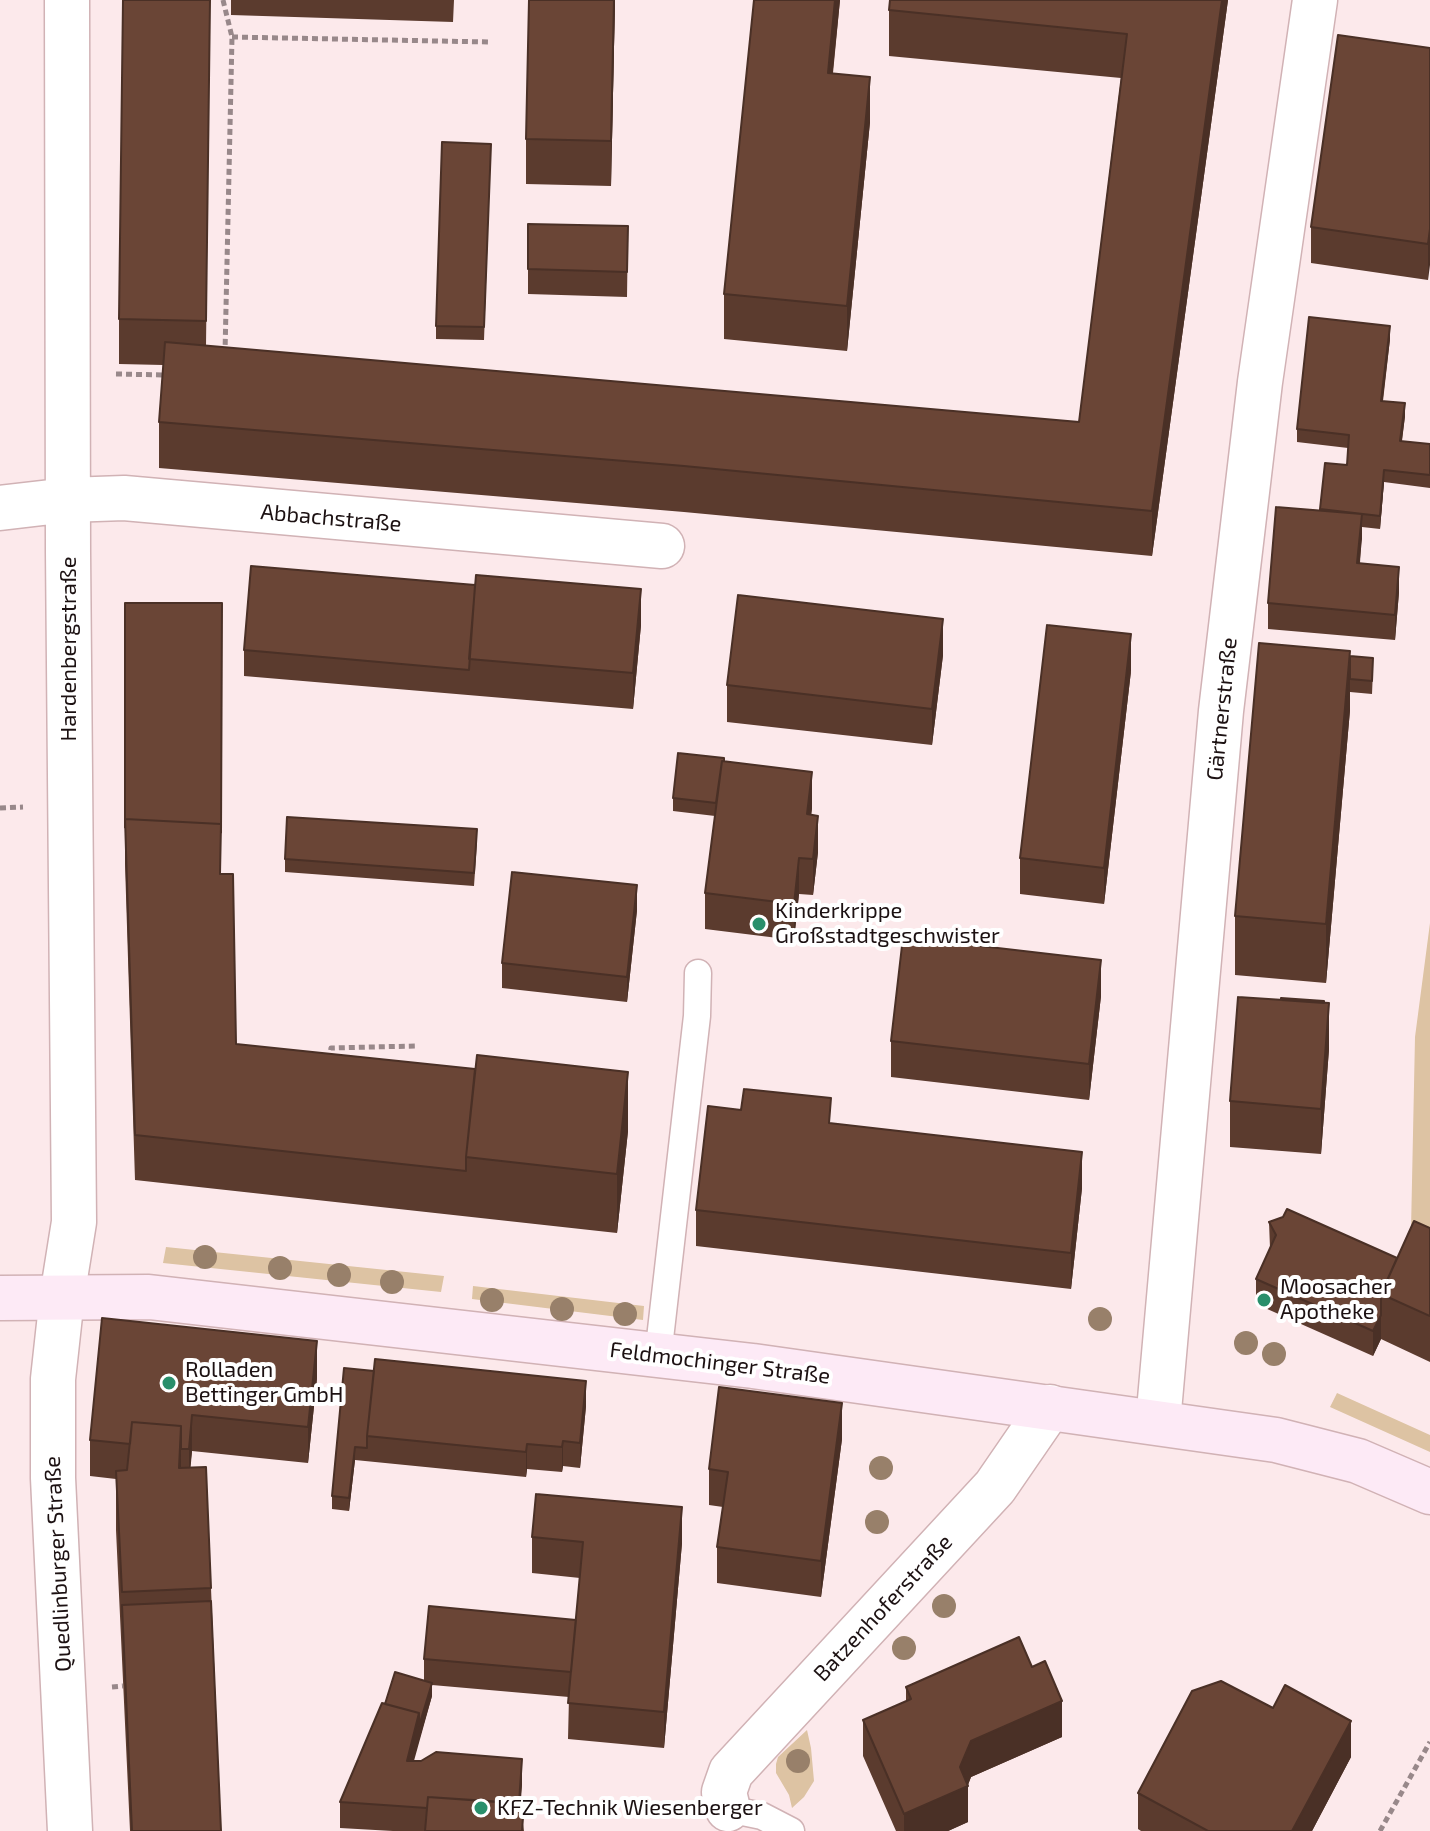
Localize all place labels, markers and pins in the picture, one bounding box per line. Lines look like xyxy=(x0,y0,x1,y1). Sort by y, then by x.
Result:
place label: Kinderkrippe Großstadtgeschwister xyxy=(775,898,1000,950)
marker: Kinderkrippe Großstadtgeschwister xyxy=(750,915,768,933)
place label: Moosacher Apotheke xyxy=(1280,1274,1392,1326)
marker: Moosacher Apotheke xyxy=(1255,1291,1273,1309)
place label: Rolladen Bettinger GmbH xyxy=(185,1357,344,1408)
marker: Rolladen Bettinger GmbH xyxy=(160,1374,178,1392)
place label: KFZ-Technik Wiesenberger xyxy=(497,1795,763,1821)
marker: KFZ-Technik Wiesenberger xyxy=(472,1799,490,1817)

